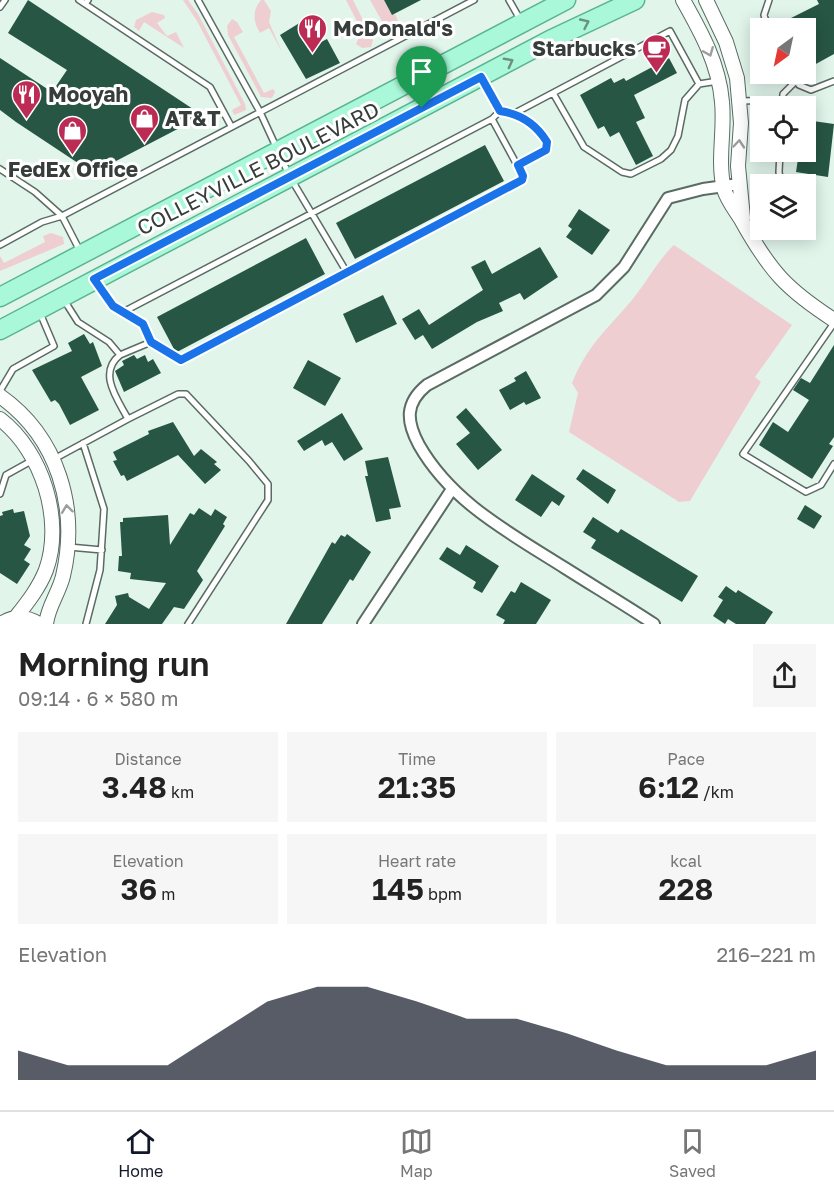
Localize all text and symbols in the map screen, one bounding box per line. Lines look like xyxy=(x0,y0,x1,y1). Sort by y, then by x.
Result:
restaurant icon: McDonald's xyxy=(296,12,328,54)
place label: McDonald's xyxy=(333,15,453,41)
north arrow xyxy=(750,18,816,84)
map controls xyxy=(750,18,816,240)
one-way arrow xyxy=(579,19,590,31)
cafe icon: Starbucks xyxy=(641,32,673,74)
place label: Starbucks xyxy=(532,35,636,61)
pin xyxy=(396,46,447,108)
one-way arrow xyxy=(702,46,714,57)
icon: arrive xyxy=(405,55,438,88)
one-way arrow xyxy=(503,58,513,69)
restaurant icon: Mooyah xyxy=(11,78,43,120)
place label: Mooyah xyxy=(48,81,128,107)
street label: COLLEYVILLE BOULEVARD xyxy=(133,96,383,240)
button: locate xyxy=(750,96,816,162)
shop icon: AT&T xyxy=(128,102,160,144)
place label: AT&T xyxy=(165,105,221,131)
shop icon: FedEx Office xyxy=(57,114,89,156)
one-way arrow xyxy=(732,139,745,149)
place label: FedEx Office xyxy=(8,156,138,182)
button: layers xyxy=(750,174,816,240)
one-way arrow xyxy=(61,504,74,514)
text: Morning run xyxy=(18,644,210,683)
button: share xyxy=(753,644,816,707)
text: 09:14 · 6 × 580 m xyxy=(18,686,178,710)
text: Distance xyxy=(114,749,182,769)
text: Time xyxy=(398,749,436,769)
text: Pace xyxy=(667,749,705,769)
text: 3.48 xyxy=(102,769,167,805)
text: 21:35 xyxy=(378,769,456,805)
text: 6:12 xyxy=(638,769,699,805)
text: km xyxy=(167,782,194,802)
text: /km xyxy=(699,782,734,802)
text: Elevation xyxy=(112,851,184,871)
text: Heart rate xyxy=(378,851,456,871)
text: kcal xyxy=(670,851,702,871)
text: 36 xyxy=(120,871,157,907)
text: 145 xyxy=(372,871,424,907)
text: 228 xyxy=(659,871,713,907)
text: m xyxy=(157,884,176,904)
text: bpm xyxy=(424,884,462,904)
text: Elevation xyxy=(18,942,107,966)
text: 216–221 m xyxy=(716,942,816,966)
tab: Home xyxy=(118,1125,163,1181)
tab: Map xyxy=(400,1125,433,1181)
tab: Saved xyxy=(669,1125,716,1181)

